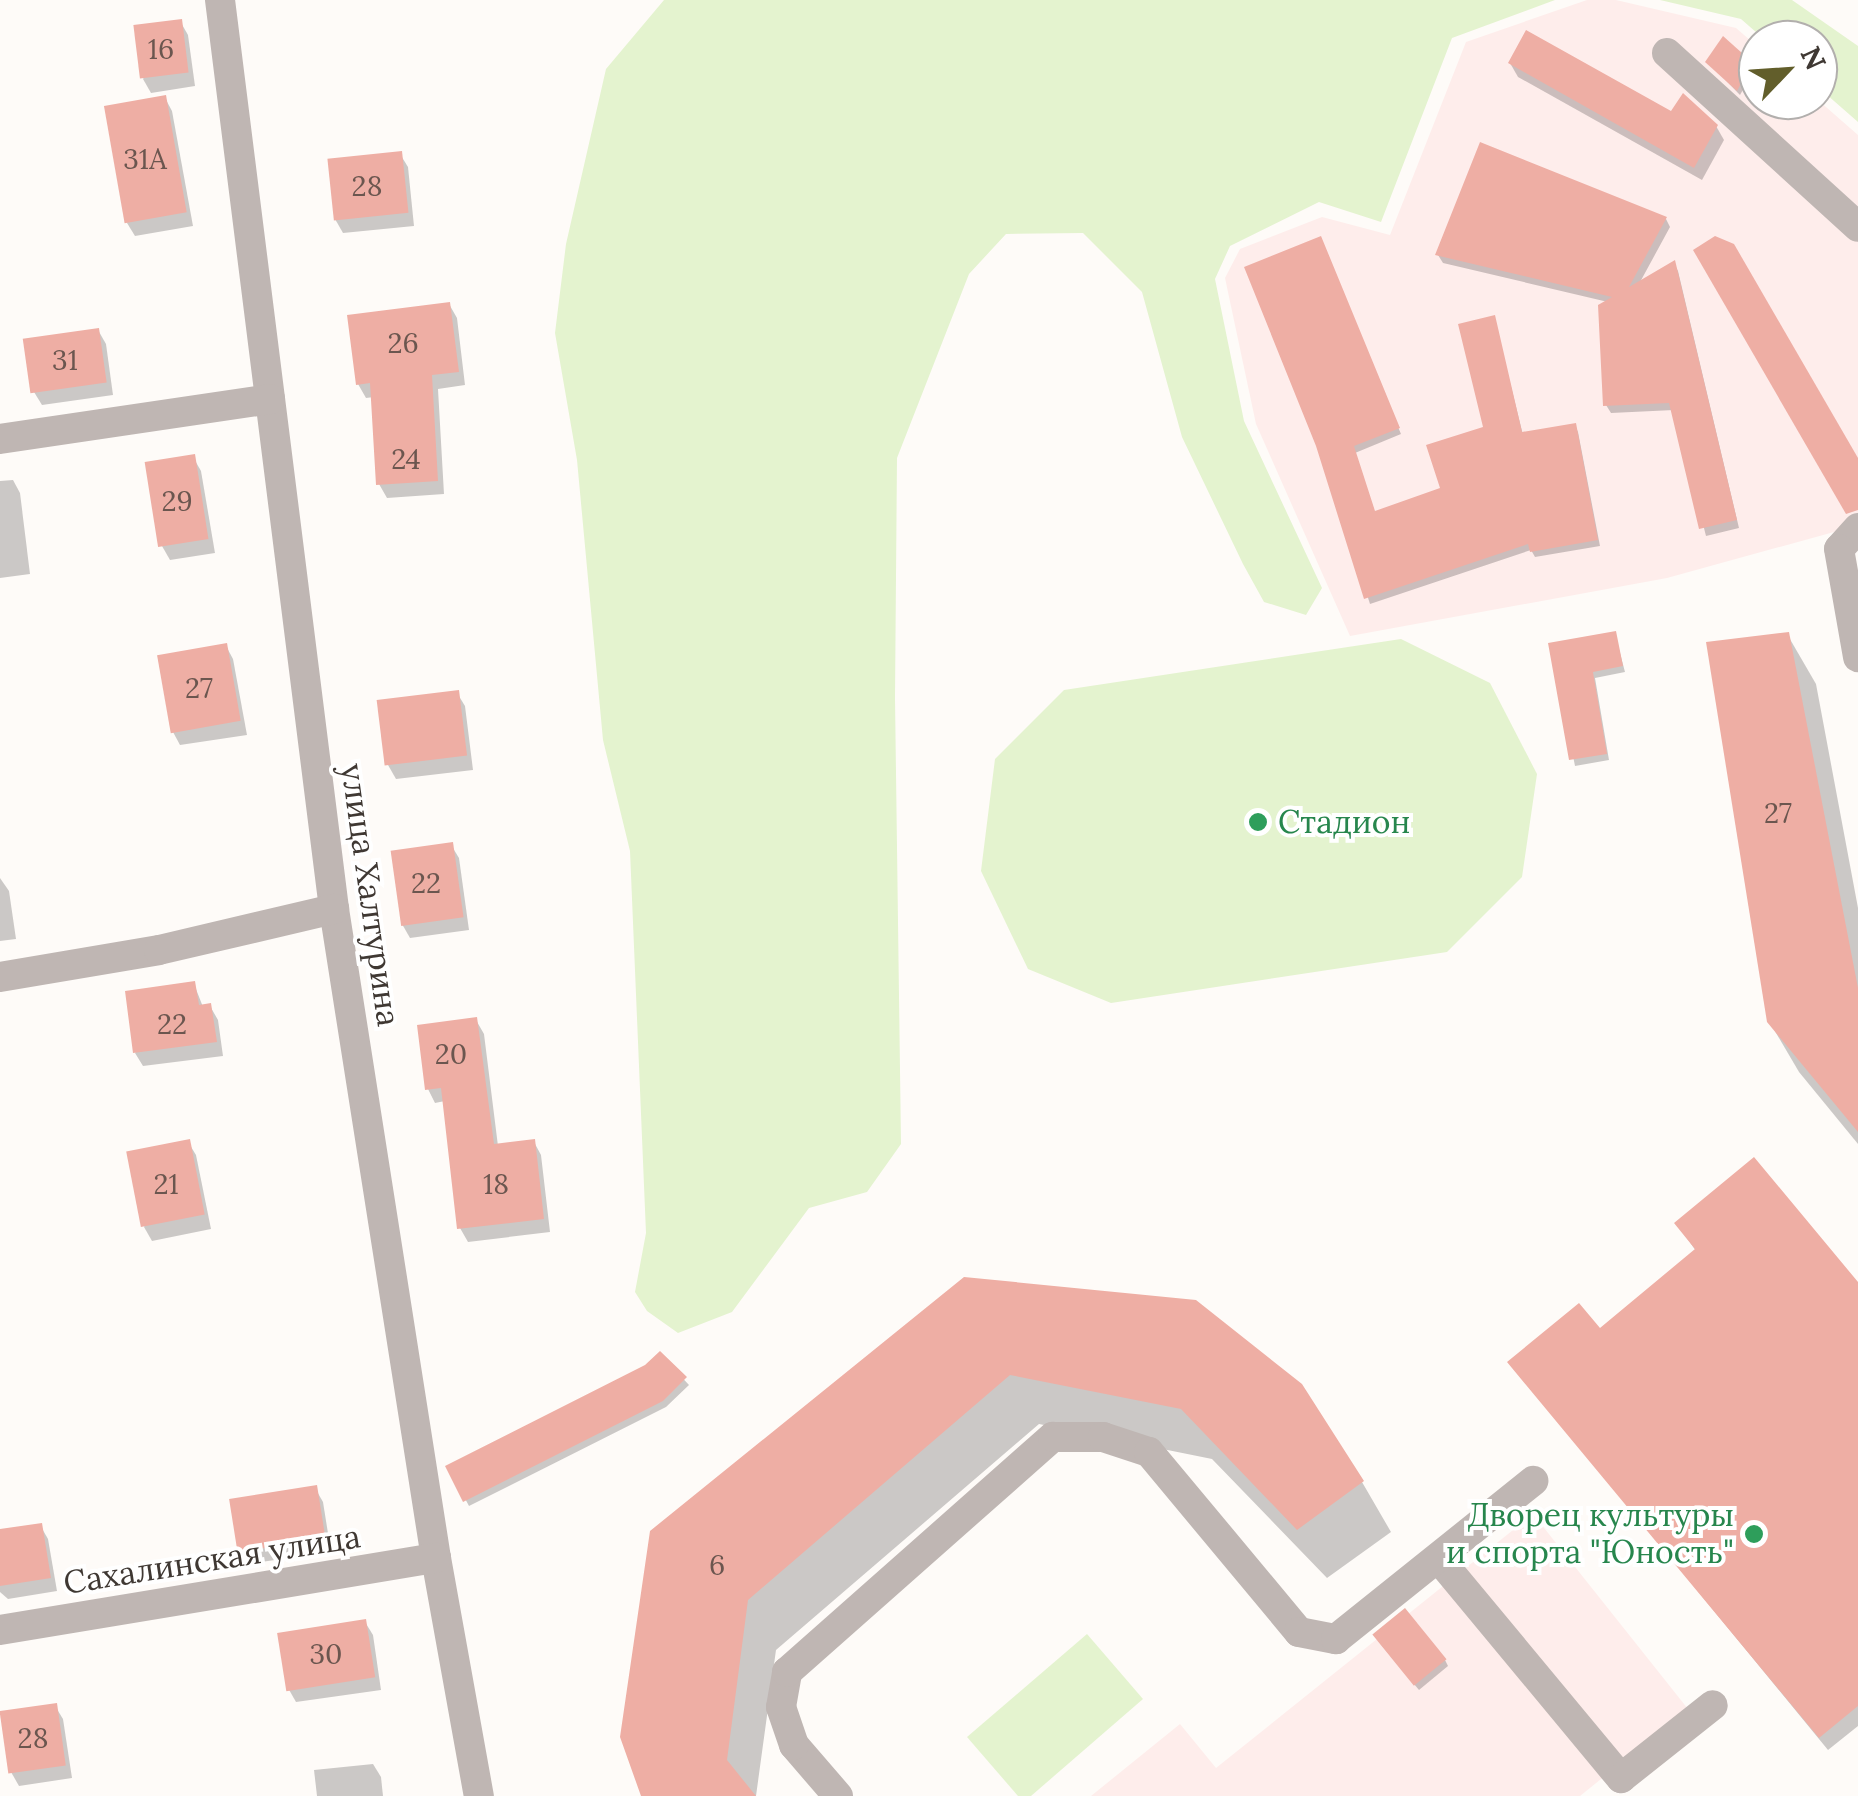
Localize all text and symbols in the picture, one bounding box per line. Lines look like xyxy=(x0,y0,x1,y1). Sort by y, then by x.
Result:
north arrow xyxy=(1738,20,1838,120)
house number: 16 xyxy=(148,32,174,66)
text: N xyxy=(1792,41,1834,76)
house number: 31А xyxy=(123,142,167,176)
house number: 28 xyxy=(352,169,382,203)
house number: 26 xyxy=(387,326,419,360)
house number: 31 xyxy=(52,343,78,377)
house number: 24 xyxy=(391,442,421,476)
house number: 29 xyxy=(161,484,193,518)
house number: 27 xyxy=(185,671,213,705)
street label: улица Халтурина xyxy=(333,761,407,1029)
house number: 27 xyxy=(1764,796,1792,830)
place label: Стадион xyxy=(1278,803,1410,841)
marker: Стадион xyxy=(1247,811,1269,833)
house number: 22 xyxy=(411,866,441,900)
house number: 22 xyxy=(157,1007,187,1041)
house number: 20 xyxy=(435,1037,467,1071)
house number: 21 xyxy=(153,1167,179,1201)
house number: 18 xyxy=(483,1167,509,1201)
place label: Дворец культуры и спорта "Юность" xyxy=(1446,1497,1734,1572)
street label: Сахалинская улица xyxy=(61,1518,363,1602)
marker: Дворец культуры и спорта "Юность" xyxy=(1743,1523,1765,1545)
house number: 6 xyxy=(709,1548,725,1582)
house number: 30 xyxy=(310,1637,342,1671)
house number: 28 xyxy=(18,1721,48,1755)

